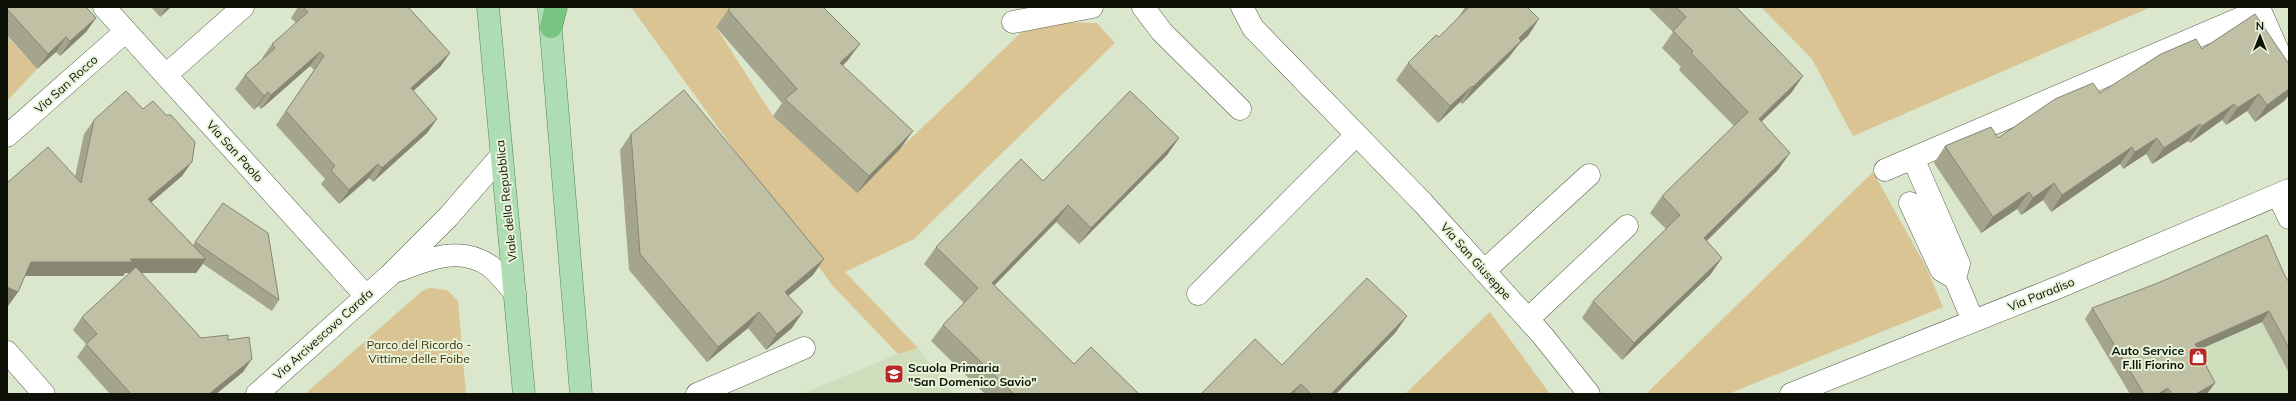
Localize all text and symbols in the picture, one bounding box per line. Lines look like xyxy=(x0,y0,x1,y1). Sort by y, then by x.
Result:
north arrow xyxy=(2240,16,2280,56)
text: N xyxy=(2256,19,2264,33)
street label: Via San Rocco xyxy=(31,52,101,116)
street label: Via San Paolo xyxy=(203,117,267,185)
street label: Viale della Repubblica xyxy=(492,139,520,263)
street label: Via San Giuseppe xyxy=(1438,219,1514,303)
street label: Via Paradiso xyxy=(2005,274,2077,314)
street label: Via Arcivescovo Carafa xyxy=(270,285,376,383)
park label: Parco del Ricordo - Vittime delle Foibe xyxy=(367,337,471,366)
place label: Auto Service F.lli Fiorino xyxy=(2111,343,2184,372)
shop icon: Auto Service F.lli Fiorino xyxy=(2187,346,2209,368)
place label: Scuola Primaria "San Domenico Savio" xyxy=(908,360,1037,389)
school or university icon: Scuola Primaria "San Domenico Savio" xyxy=(883,363,905,385)

